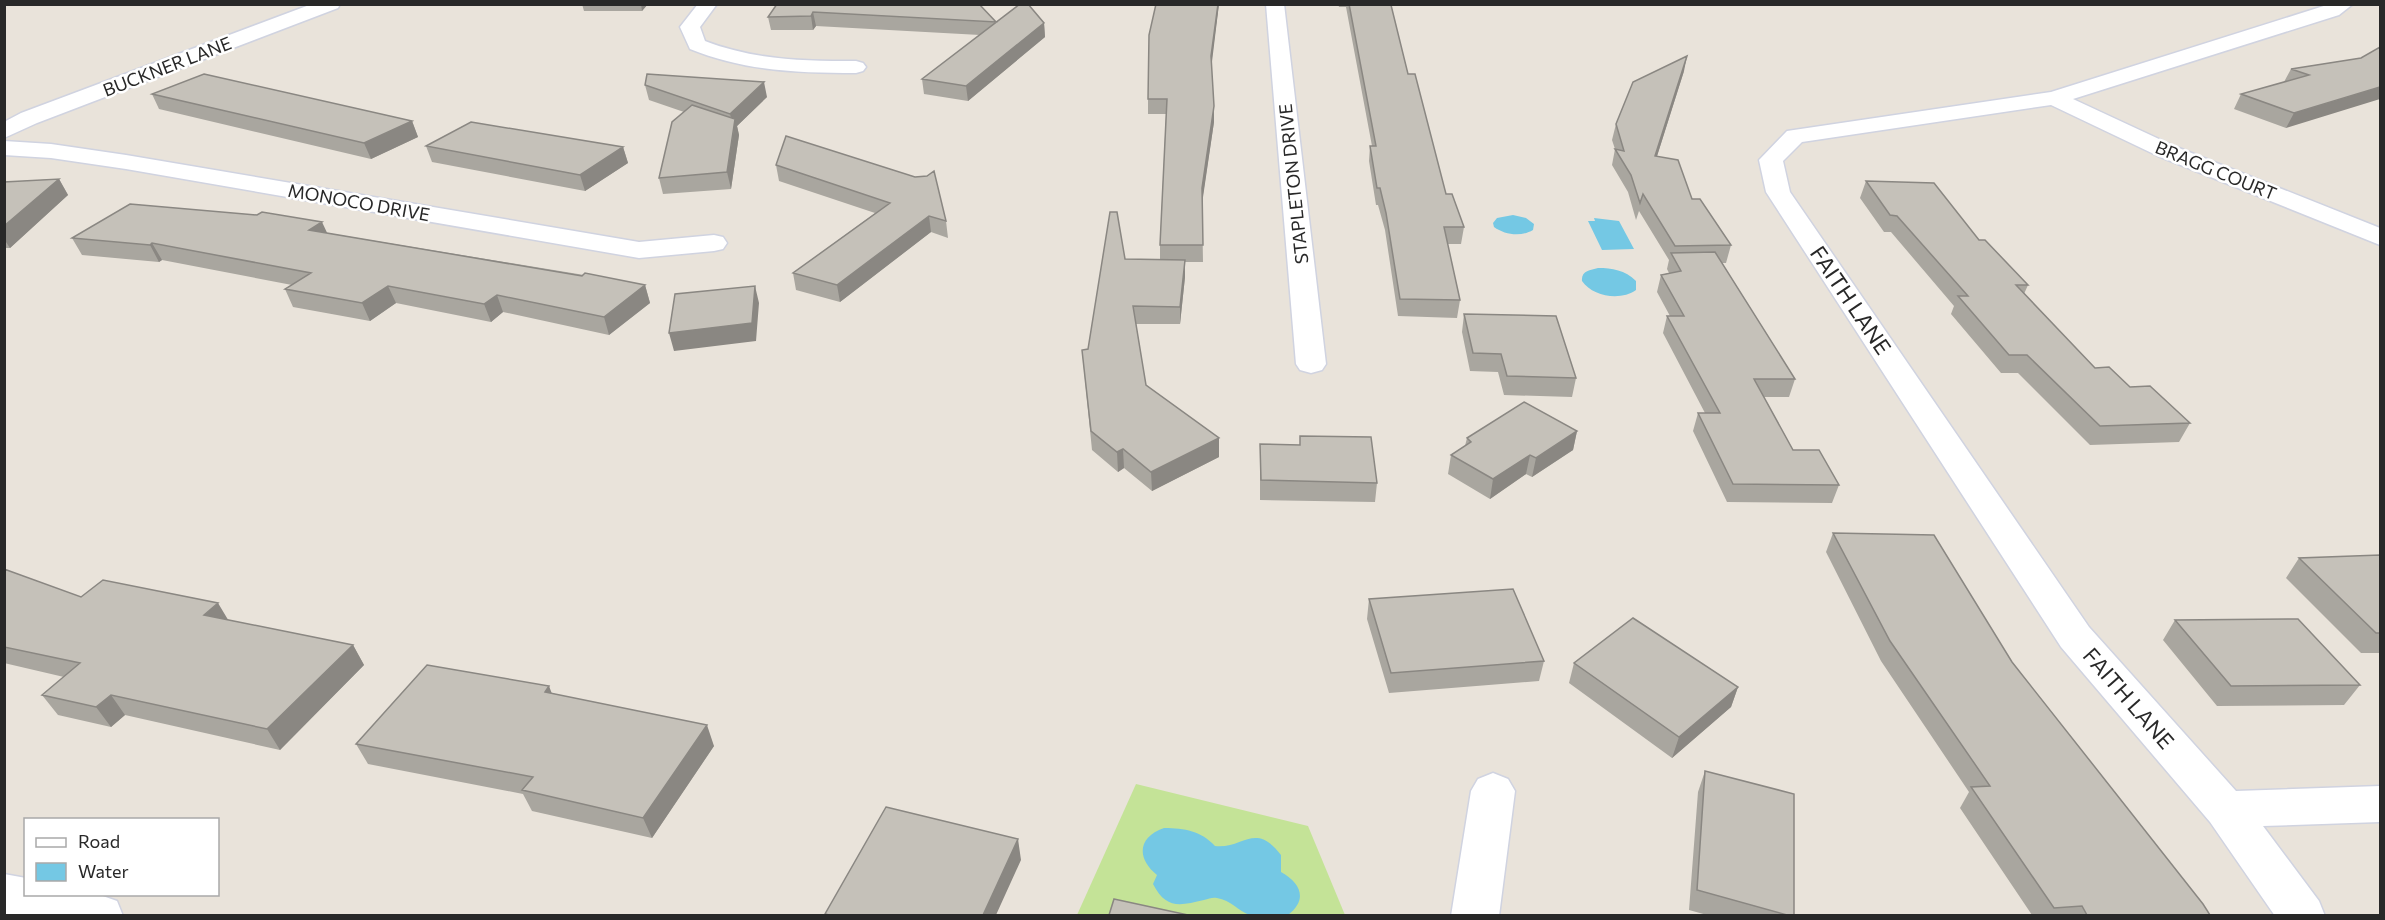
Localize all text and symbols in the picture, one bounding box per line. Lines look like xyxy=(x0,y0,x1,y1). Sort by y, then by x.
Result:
street label: BUCKNER LANE xyxy=(100,31,234,101)
street label: STAPLETON DRIVE xyxy=(1274,103,1312,265)
street label: BRAGG COURT xyxy=(2152,136,2280,204)
street label: MONOCO DRIVE xyxy=(286,179,432,225)
street label: FAITH LANE xyxy=(1805,241,1897,359)
street label: FAITH LANE xyxy=(2078,642,2180,754)
legend xyxy=(24,818,219,896)
text: Road xyxy=(78,830,120,852)
text: Water xyxy=(78,860,129,882)

